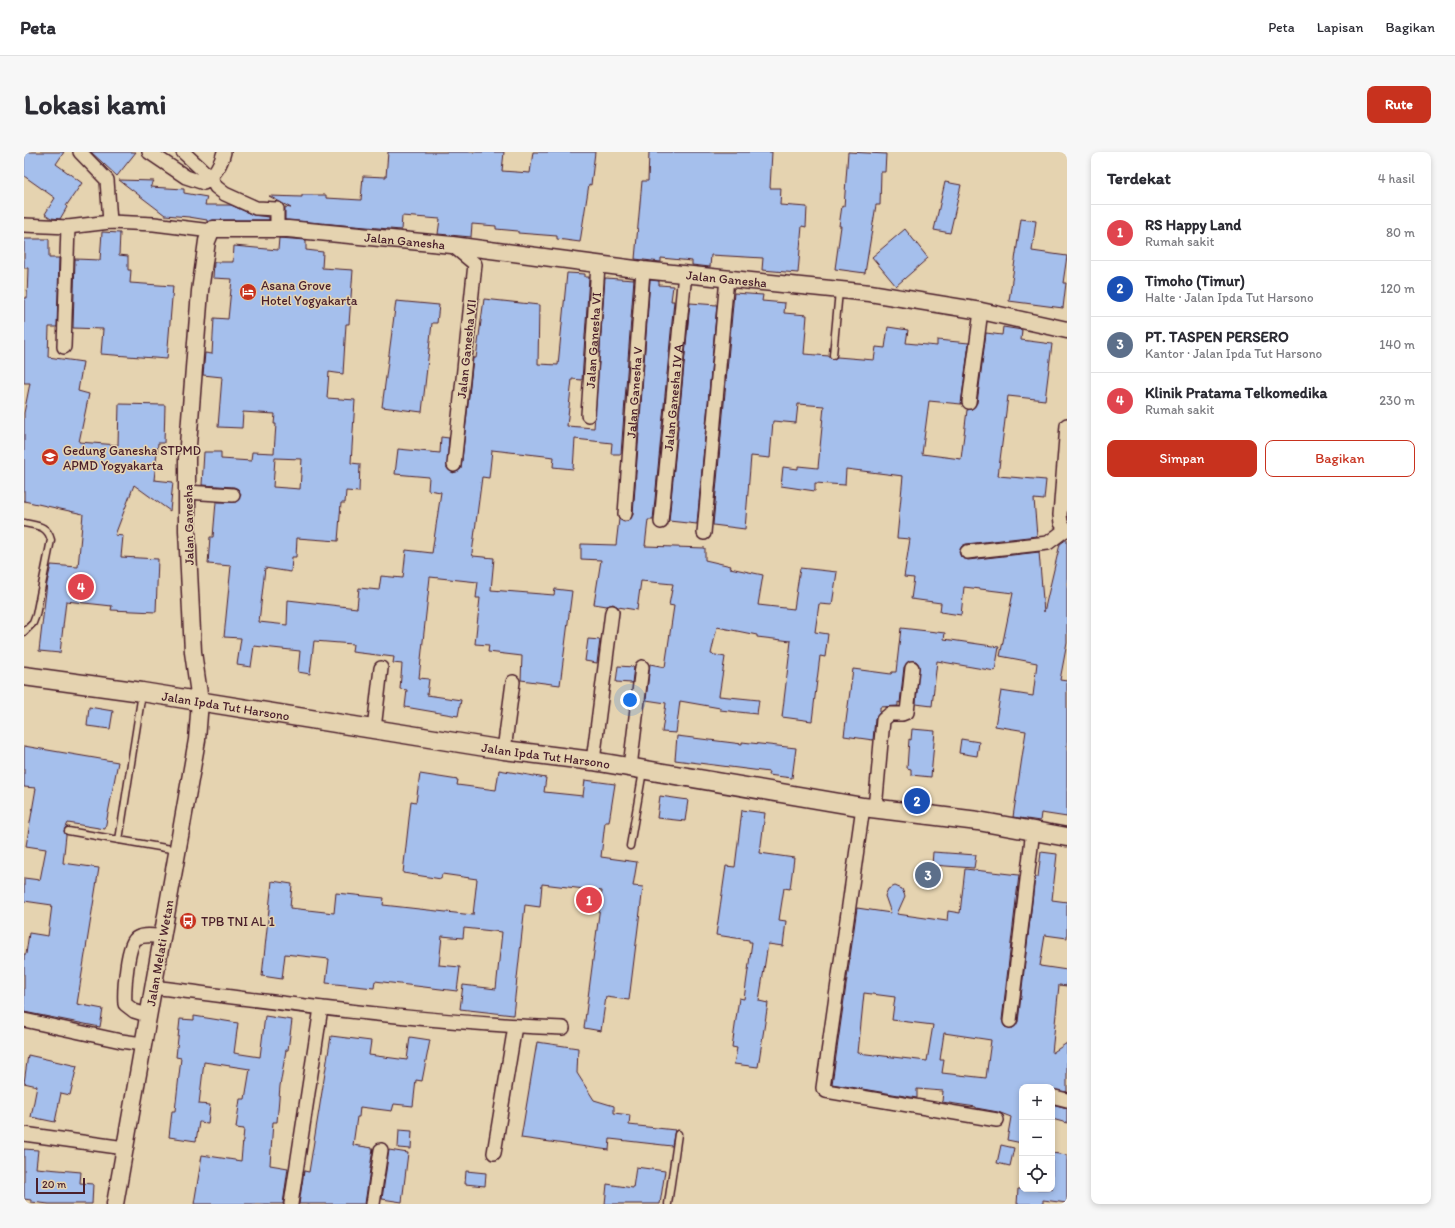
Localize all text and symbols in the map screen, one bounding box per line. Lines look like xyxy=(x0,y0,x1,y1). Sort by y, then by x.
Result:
text: Peta xyxy=(20,16,56,39)
text: Peta xyxy=(1268,19,1295,36)
text: Lapisan xyxy=(1317,19,1364,36)
text: Bagikan xyxy=(1386,19,1435,36)
button: Rute xyxy=(1367,86,1431,123)
text: Lokasi kami xyxy=(24,87,166,121)
text: Terdekat xyxy=(1107,168,1171,188)
text: 4 hasil xyxy=(1378,171,1415,186)
text: RS Happy Land xyxy=(1145,216,1241,234)
text: 1 xyxy=(1117,225,1123,240)
text: 80 m xyxy=(1386,225,1415,240)
street label: Jalan Ganesha xyxy=(364,230,446,252)
text: Rumah sakit xyxy=(1145,234,1214,249)
street label: Jalan Ganesha xyxy=(686,267,768,291)
text: Timoho (Timur) xyxy=(1145,272,1245,290)
place label: Asana Grove Hotel Yogyakarta xyxy=(261,278,358,308)
text: 2 xyxy=(1117,281,1123,296)
text: 120 m xyxy=(1380,281,1415,296)
hotel icon: Asana Grove Hotel Yogyakarta xyxy=(238,282,258,302)
text: Halte · Jalan Ipda Tut Harsono xyxy=(1145,290,1314,305)
street label: Jalan Ganesha VI xyxy=(583,291,604,389)
street label: Jalan Ganesha VII xyxy=(454,299,479,399)
text: PT. TASPEN PERSERO xyxy=(1145,328,1289,346)
text: 3 xyxy=(1116,337,1124,352)
text: 140 m xyxy=(1379,337,1415,352)
street label: Jalan Ganesha IV A xyxy=(661,343,686,452)
street label: Jalan Ganesha V xyxy=(624,346,645,439)
text: Kantor · Jalan Ipda Tut Harsono xyxy=(1145,346,1322,361)
text: Klinik Pratama Telkomedika xyxy=(1145,384,1327,402)
text: 4 xyxy=(1116,393,1124,408)
text: 230 m xyxy=(1379,393,1415,408)
text: Rumah sakit xyxy=(1145,402,1214,417)
button: Simpan xyxy=(1107,440,1257,477)
button: Bagikan xyxy=(1265,440,1415,477)
place label: Gedung Ganesha STPMD APMD Yogyakarta xyxy=(63,443,201,473)
school or university icon: Gedung Ganesha STPMD APMD Yogyakarta xyxy=(40,447,60,467)
street label: Jalan Ganesha xyxy=(180,484,197,566)
pin: 4 xyxy=(68,572,94,602)
street label: Jalan Ipda Tut Harsono xyxy=(161,688,291,724)
your location xyxy=(620,690,640,710)
street label: Jalan Ipda Tut Harsono xyxy=(481,740,612,772)
pin: 2 xyxy=(904,786,930,816)
pin: 3 xyxy=(915,860,941,890)
pin: 1 xyxy=(576,885,602,915)
street label: Jalan Melati Wetan xyxy=(143,898,177,1007)
bus stop icon: TPB TNI AL 1 xyxy=(178,911,198,931)
place label: TPB TNI AL 1 xyxy=(201,914,275,929)
map controls xyxy=(1019,1084,1055,1192)
button: + xyxy=(1019,1084,1055,1120)
button: − xyxy=(1019,1120,1055,1156)
button: locate xyxy=(1019,1156,1055,1192)
scale bar xyxy=(36,1176,85,1195)
text: 20 m xyxy=(42,1178,66,1191)

